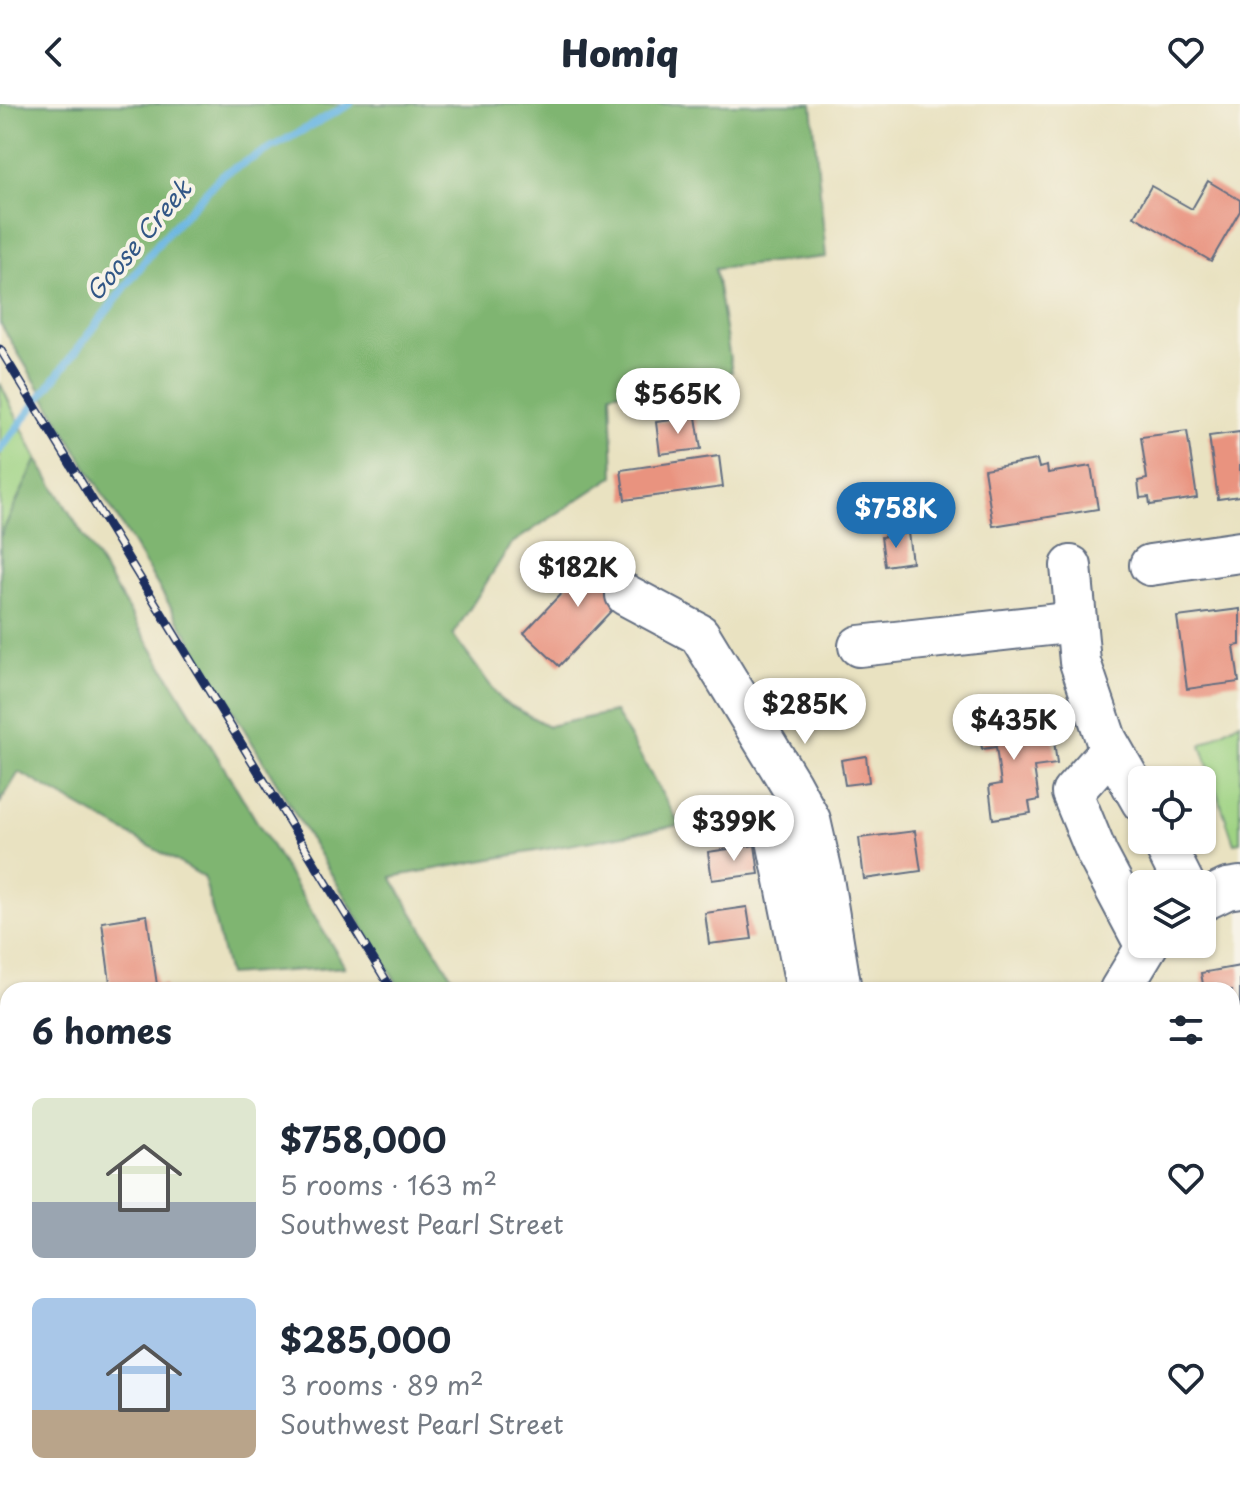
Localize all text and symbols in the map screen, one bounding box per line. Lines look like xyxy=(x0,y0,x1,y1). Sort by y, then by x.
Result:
text: Homiq xyxy=(561,25,679,79)
icon: back xyxy=(32,30,76,74)
icon: heart xyxy=(1164,30,1208,74)
water label: Goose Creek xyxy=(76,170,200,308)
pin: $565K xyxy=(622,368,734,436)
text: $565K xyxy=(634,374,722,413)
pin: $758K xyxy=(840,482,952,550)
text: $758K xyxy=(855,488,937,527)
pin: $182K xyxy=(522,541,634,609)
text: $182K xyxy=(538,547,618,586)
pin: $285K xyxy=(749,678,861,746)
text: $285K xyxy=(762,684,848,723)
pin: $435K xyxy=(958,694,1070,762)
text: $435K xyxy=(971,700,1057,739)
map controls xyxy=(1128,766,1216,958)
button: locate xyxy=(1128,766,1216,854)
pin: $399K xyxy=(678,795,790,863)
text: $399K xyxy=(692,801,776,840)
button: layers xyxy=(1128,870,1216,958)
text: 6 homes xyxy=(32,1004,172,1056)
icon: filters xyxy=(1164,1008,1208,1052)
text: $758,000 xyxy=(280,1113,446,1165)
icon: home xyxy=(96,1130,192,1226)
icon: heart xyxy=(1164,1156,1208,1200)
text: 5 rooms · 163 m² xyxy=(280,1165,497,1204)
text: Southwest Pearl Street xyxy=(280,1204,564,1243)
text: $285,000 xyxy=(280,1313,451,1365)
icon: home xyxy=(96,1330,192,1426)
icon: heart xyxy=(1164,1356,1208,1400)
text: 3 rooms · 89 m² xyxy=(280,1365,484,1404)
text: Southwest Pearl Street xyxy=(280,1404,564,1443)

